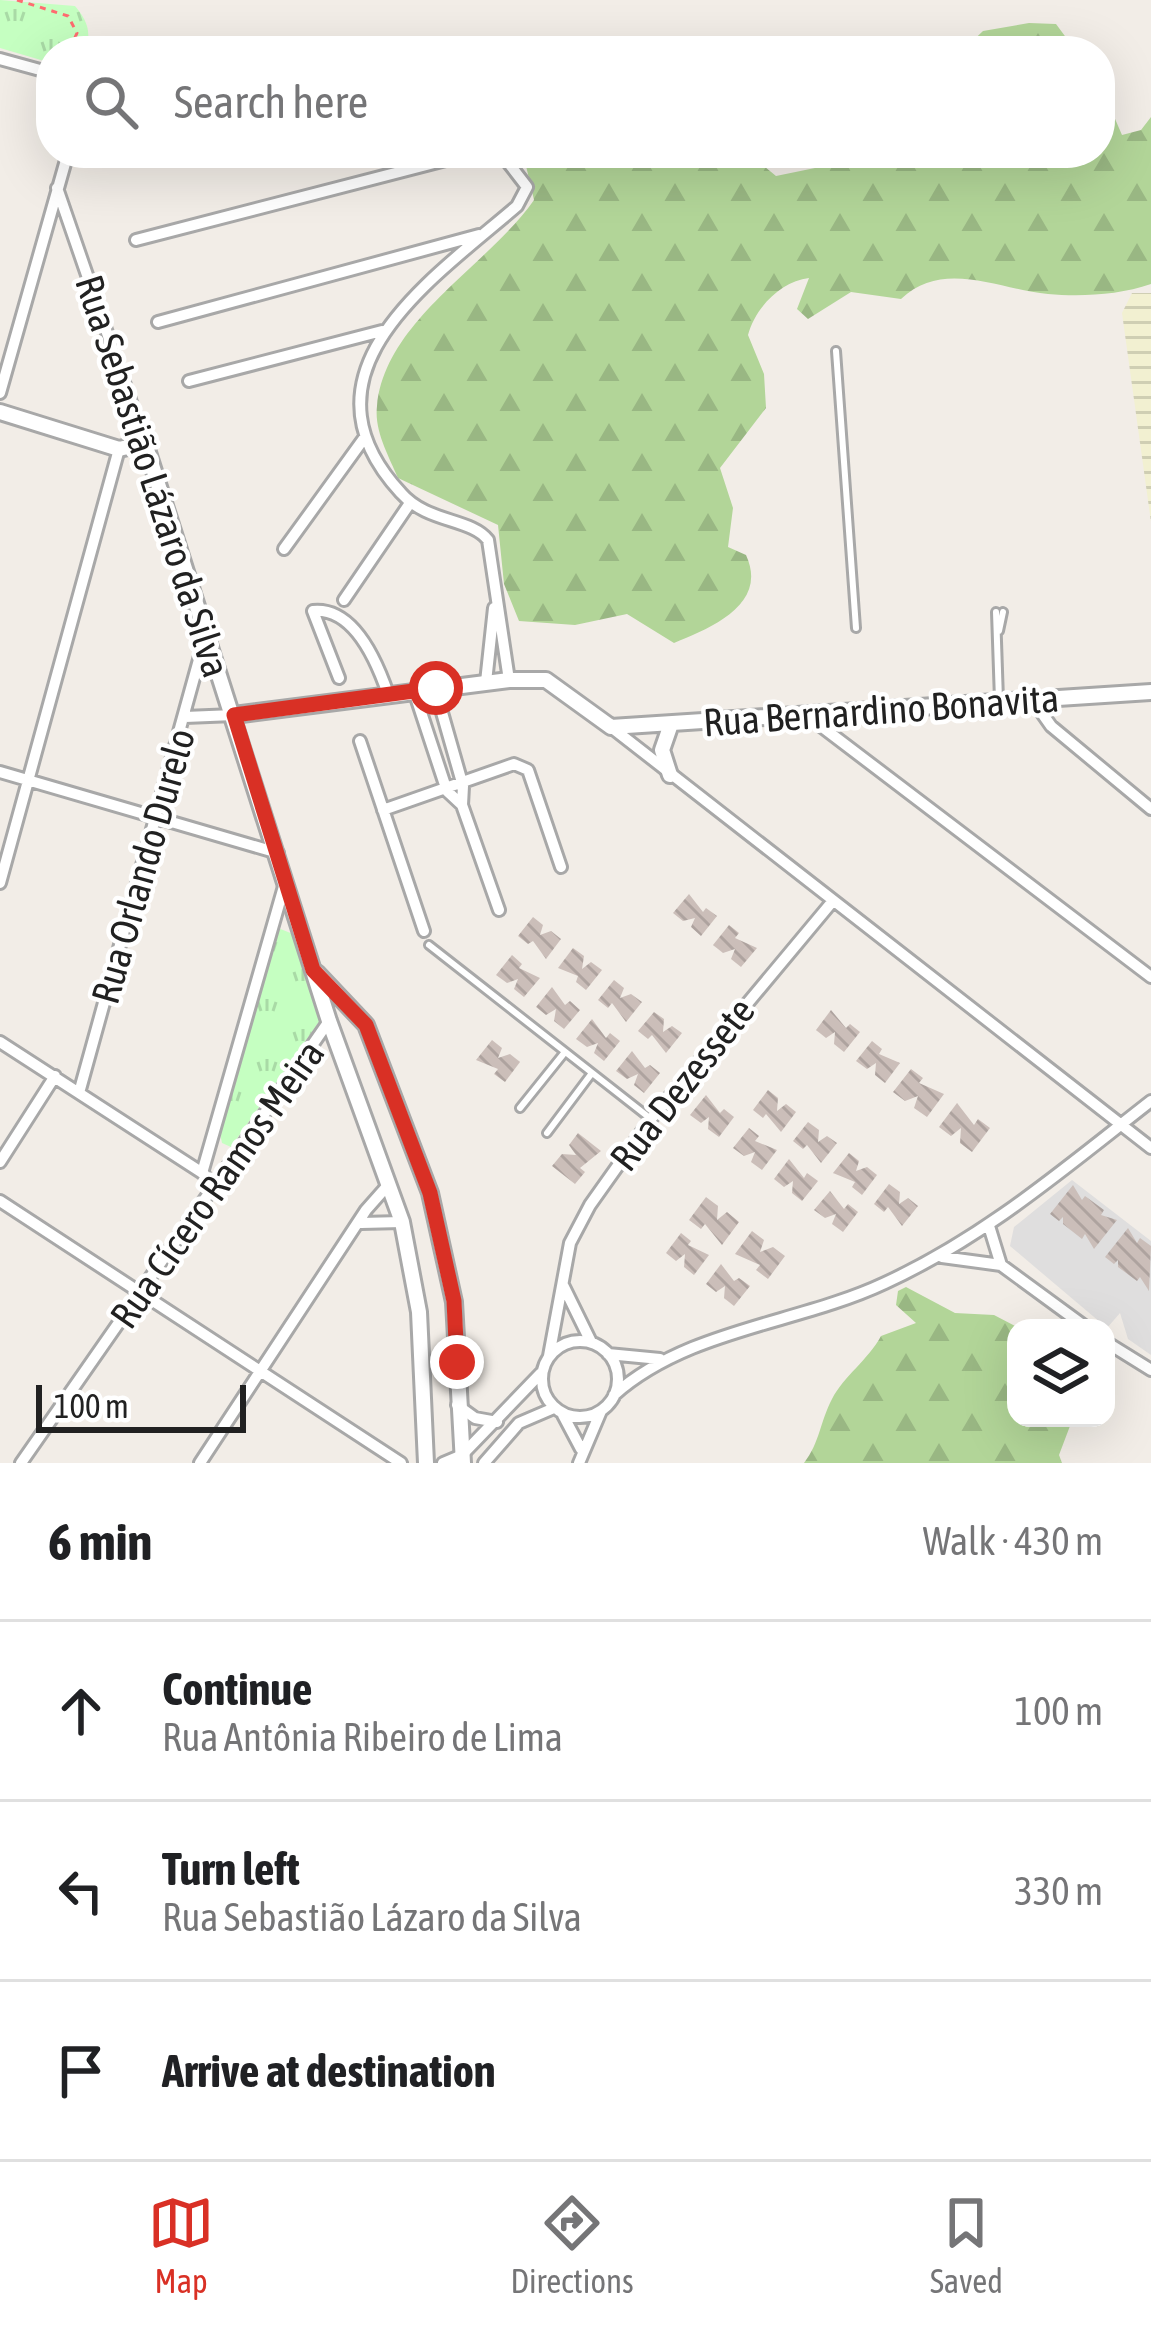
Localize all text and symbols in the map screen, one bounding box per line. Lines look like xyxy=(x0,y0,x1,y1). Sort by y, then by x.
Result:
search box xyxy=(36,36,1115,168)
icon: search xyxy=(78,69,144,135)
text: Search here xyxy=(174,76,368,128)
street label: Rua Sebastião Lázaro da Silva xyxy=(67,270,239,682)
route start xyxy=(409,661,463,715)
street label: Rua Bernardino Bonavita xyxy=(702,676,1060,744)
street label: Rua Orlando Durelo xyxy=(83,724,203,1008)
street label: Rua Dezessete xyxy=(601,989,763,1179)
street label: Rua Cícero Ramos Meira xyxy=(101,1032,333,1336)
map controls xyxy=(1007,1319,1115,1427)
button: layers xyxy=(1007,1319,1115,1427)
route end xyxy=(430,1335,484,1389)
scale bar xyxy=(36,1379,246,1432)
text: 100 m xyxy=(54,1387,129,1425)
text: 6 min xyxy=(48,1512,152,1571)
text: Walk · 430 m xyxy=(923,1519,1103,1563)
text: Continue xyxy=(162,1663,313,1715)
icon: ahead xyxy=(48,1678,114,1744)
text: 100 m xyxy=(1015,1689,1103,1733)
text: Rua Antônia Ribeiro de Lima xyxy=(162,1715,563,1759)
text: Turn left xyxy=(162,1843,300,1895)
icon: left xyxy=(48,1858,114,1924)
text: 330 m xyxy=(1015,1869,1103,1913)
text: Rua Sebastião Lázaro da Silva xyxy=(162,1895,582,1939)
icon: arrive xyxy=(48,2038,114,2104)
text: Arrive at destination xyxy=(162,2045,496,2097)
tab: Map xyxy=(148,2190,214,2300)
tab: Directions xyxy=(510,2190,634,2300)
tab: Saved xyxy=(930,2190,1003,2300)

